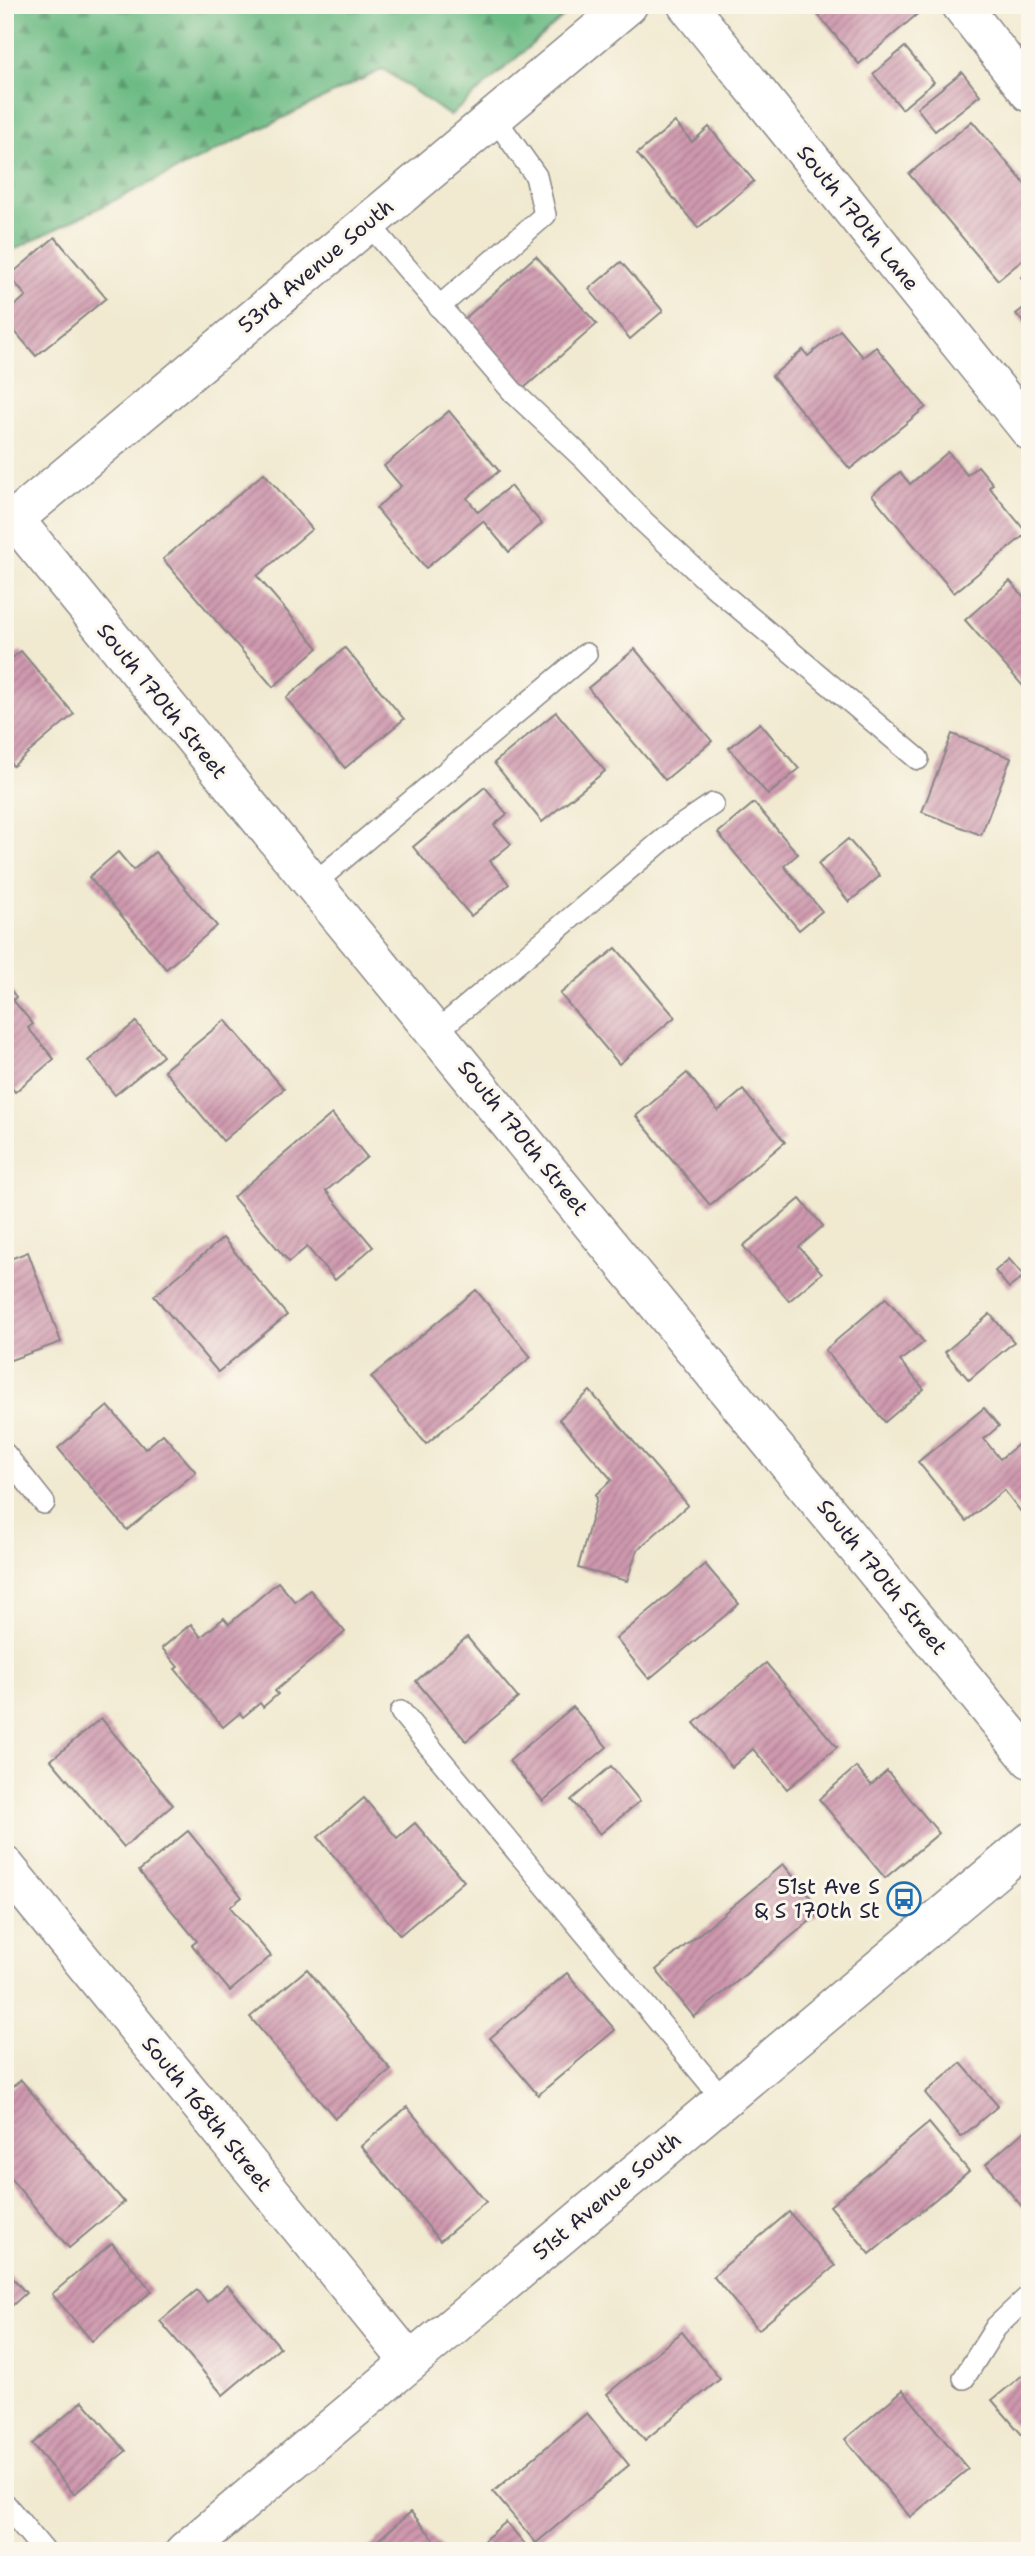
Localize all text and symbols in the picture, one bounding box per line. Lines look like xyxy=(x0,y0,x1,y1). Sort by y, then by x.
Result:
street label: South 170th Lane xyxy=(790,139,926,297)
street label: 53rd Avenue South xyxy=(232,193,400,339)
street label: South 170th Street xyxy=(90,617,234,785)
street label: South 170th Street xyxy=(451,1054,595,1222)
street label: South 170th Street xyxy=(810,1493,954,1661)
place label: 51st Ave S & S 170th St xyxy=(755,1873,880,1925)
bus stop icon: 51st Ave S & S 170th St xyxy=(885,1880,923,1918)
street label: South 168th Street xyxy=(136,2030,278,2198)
street label: 51st Avenue South xyxy=(527,2126,687,2266)

